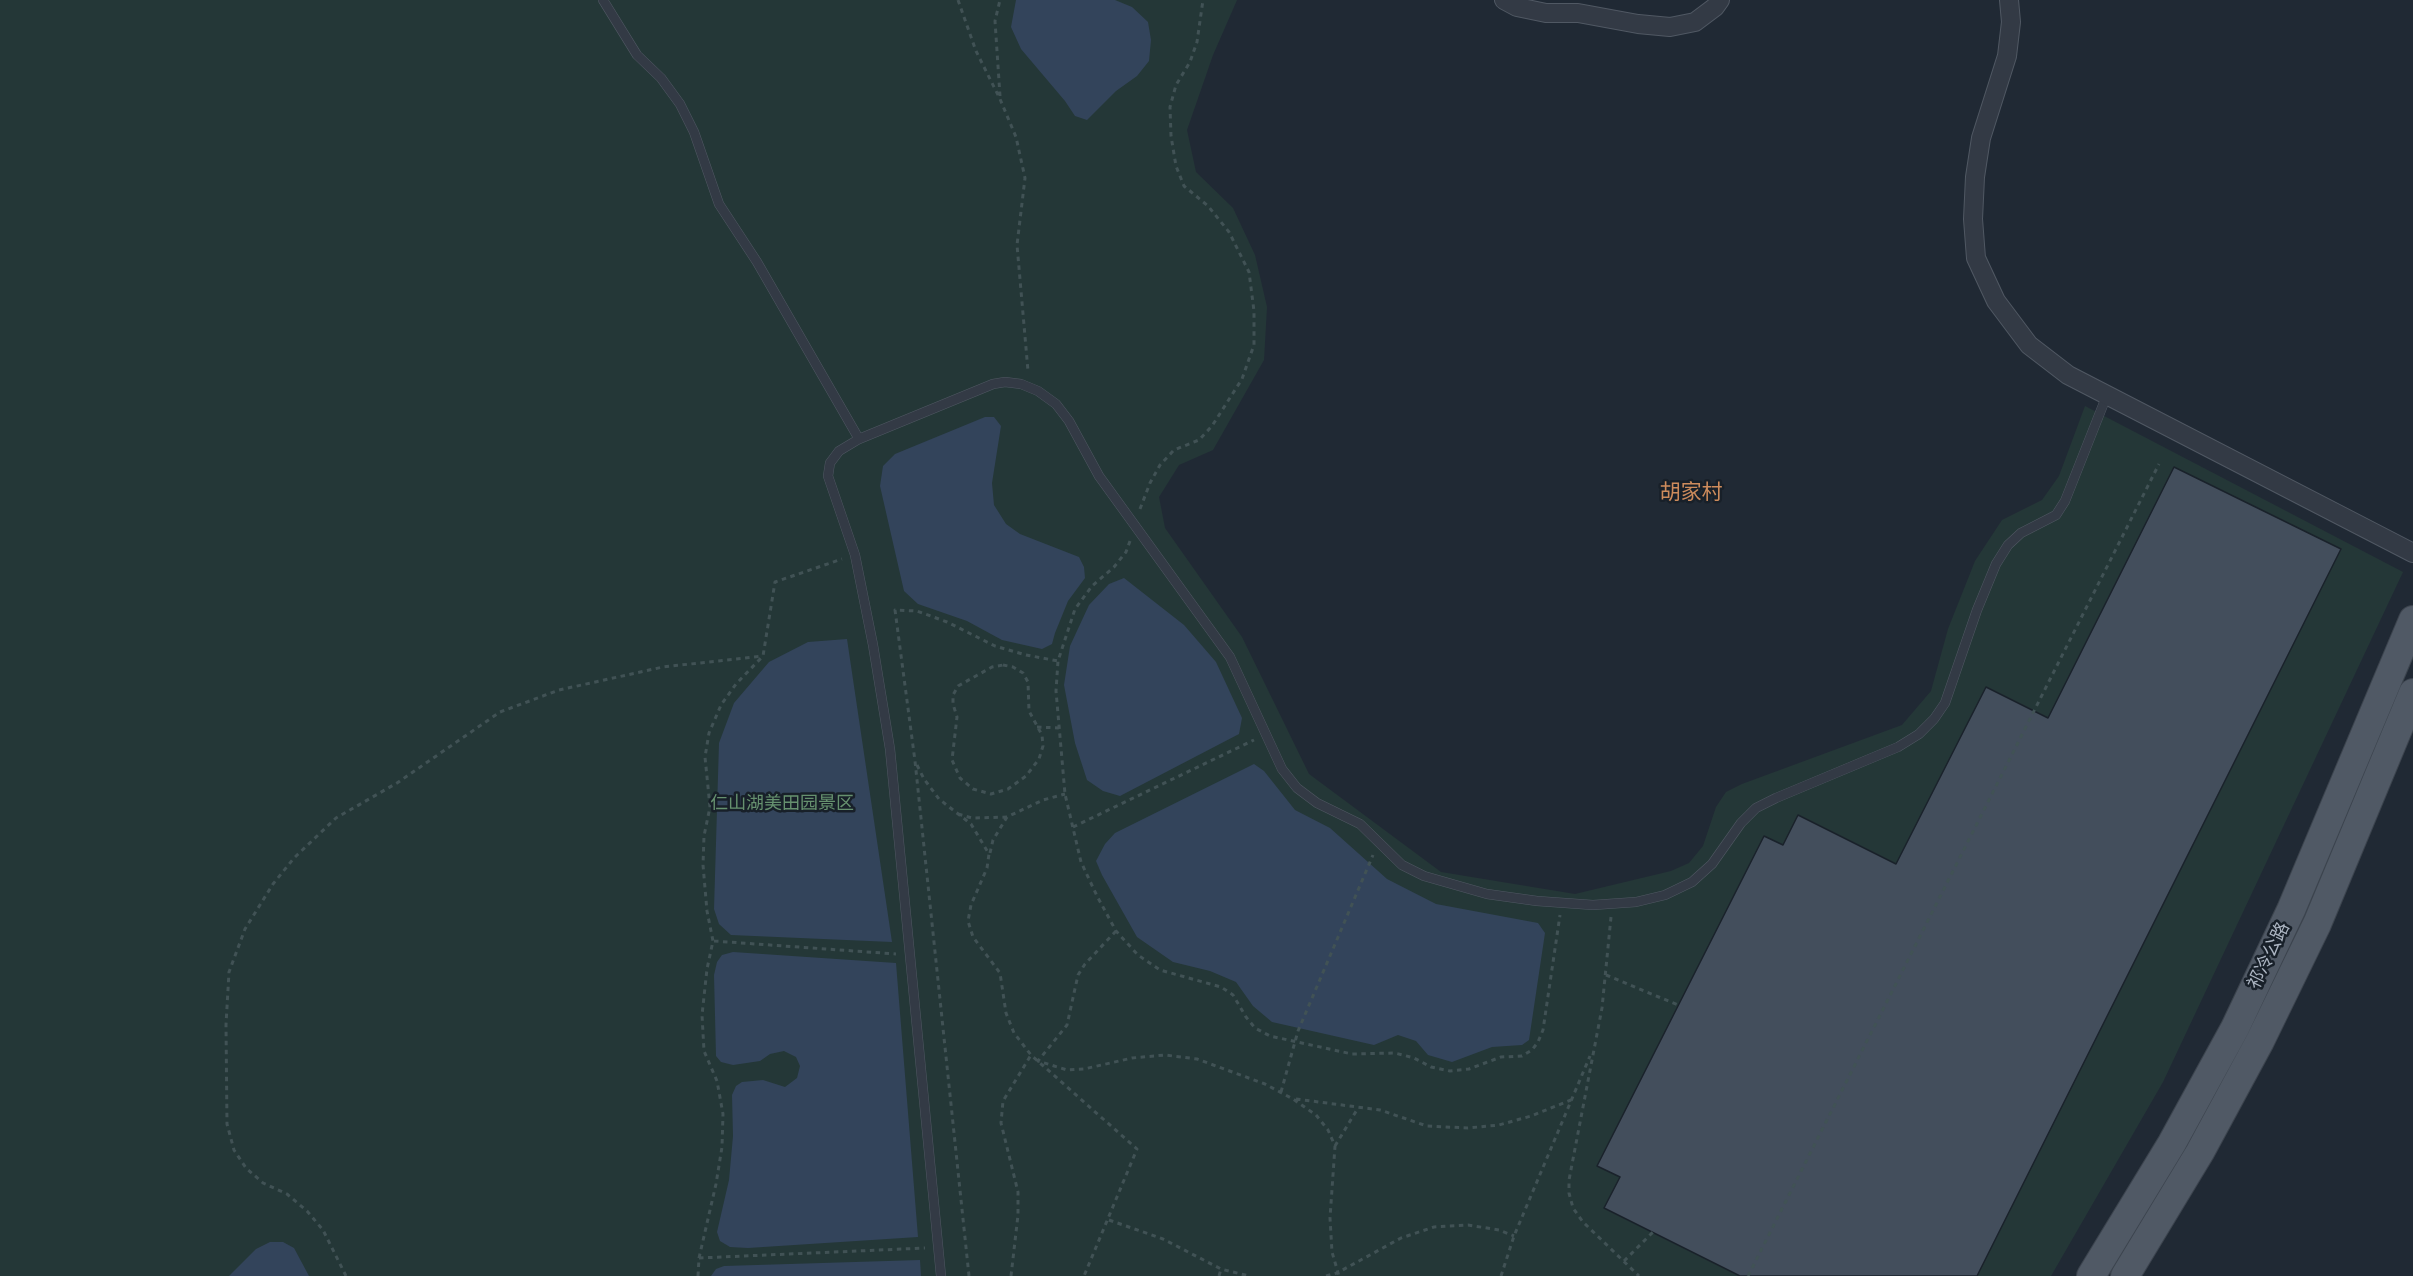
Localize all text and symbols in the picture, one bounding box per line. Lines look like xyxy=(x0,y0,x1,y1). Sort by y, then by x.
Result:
district label: 胡家村 xyxy=(1660,480,1722,506)
park label: 仁山湖美田园景区 xyxy=(710,793,854,815)
street label: 祁冷公路 xyxy=(2244,919,2294,993)

